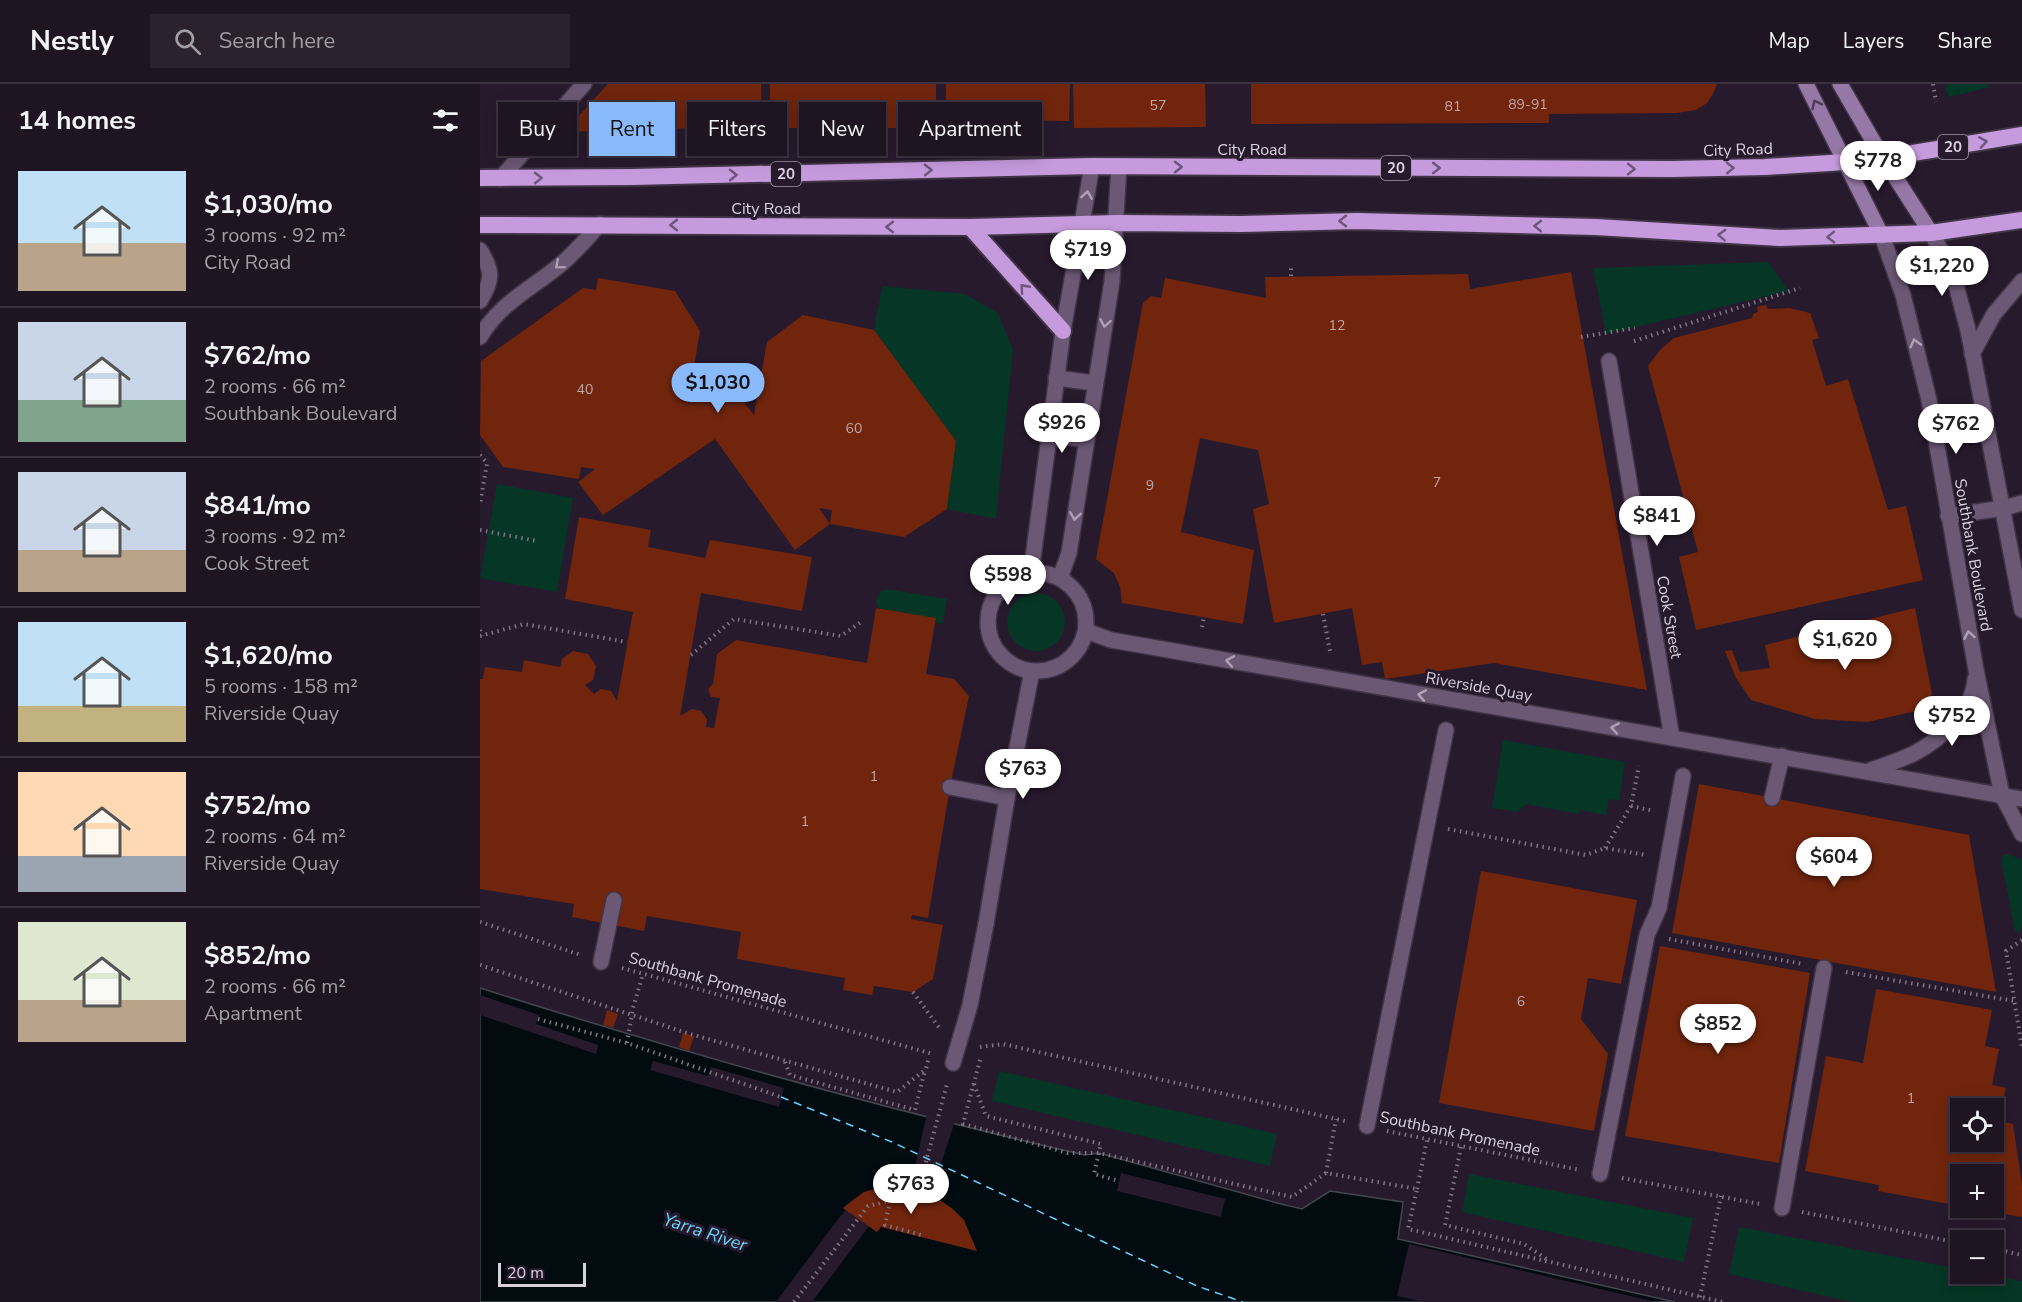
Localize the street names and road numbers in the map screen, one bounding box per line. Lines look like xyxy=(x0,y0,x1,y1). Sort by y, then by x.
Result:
road number: 20 xyxy=(1938,135,1968,159)
street label: City Road xyxy=(1703,138,1773,162)
street label: City Road xyxy=(1217,139,1287,161)
road number: 20 xyxy=(1381,156,1411,180)
road number: 20 xyxy=(771,162,801,186)
street label: City Road xyxy=(731,198,801,220)
street label: Southbank Boulevard xyxy=(1949,477,1997,633)
street label: Cook Street xyxy=(1651,574,1687,661)
street label: Riverside Quay xyxy=(1424,667,1535,707)
street label: Southbank Promenade xyxy=(626,947,789,1013)
street label: Southbank Promenade xyxy=(1378,1106,1542,1162)

